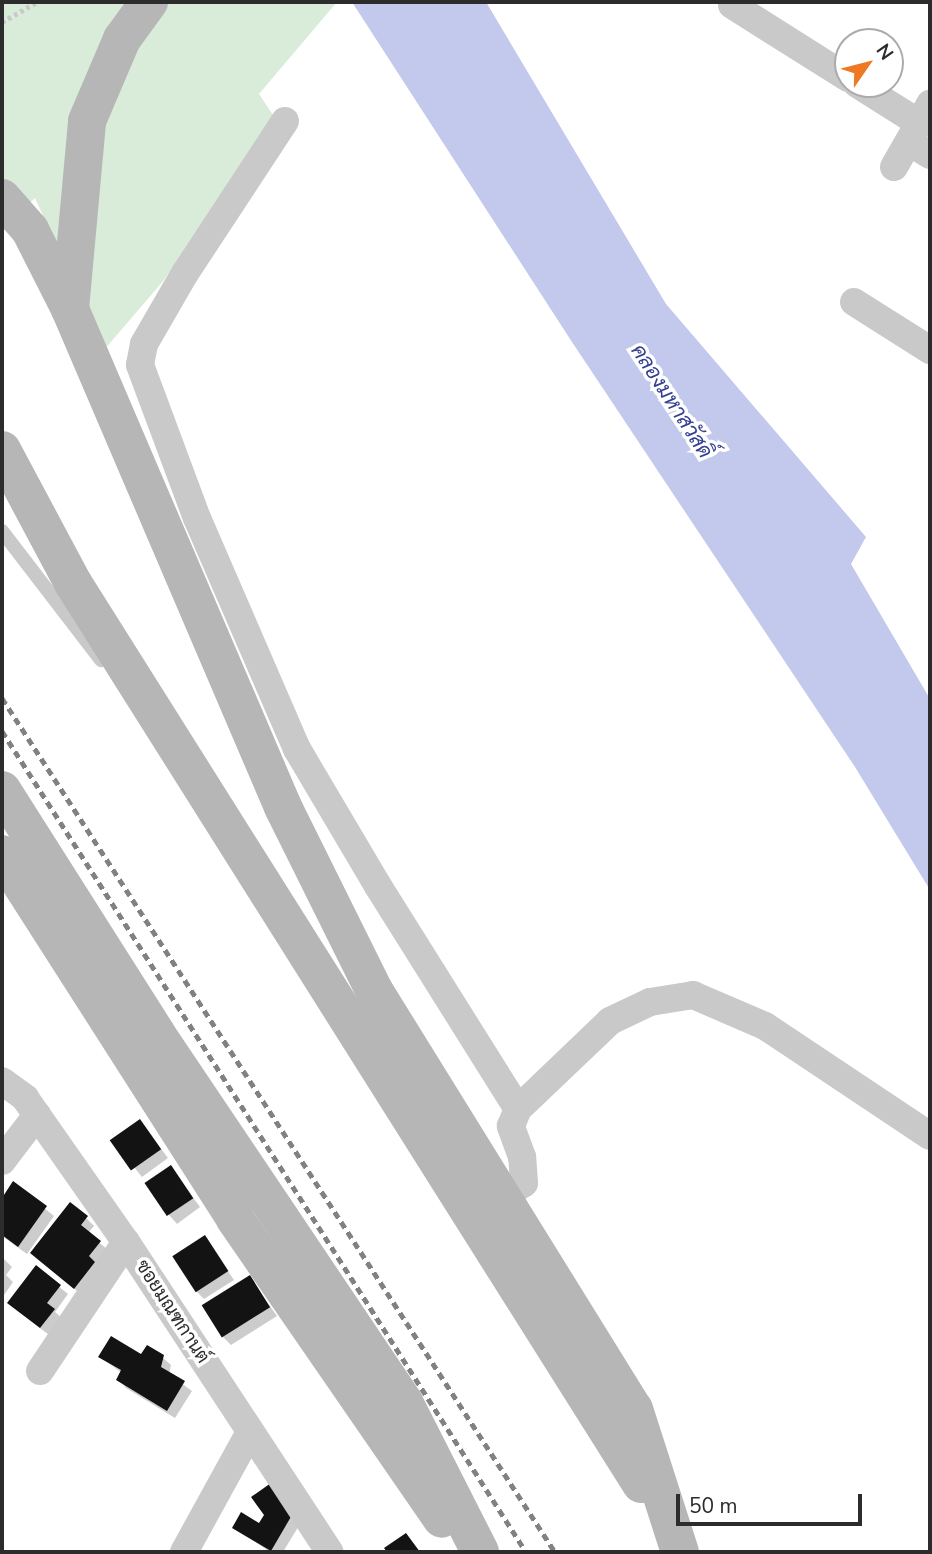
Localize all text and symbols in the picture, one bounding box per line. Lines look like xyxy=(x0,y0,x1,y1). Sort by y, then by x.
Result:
north arrow xyxy=(834,28,904,98)
text: N xyxy=(870,39,899,65)
water label: คลองมหาสวัสดิ์ xyxy=(626,339,718,463)
street label: ซอยมณฑกานต์ xyxy=(130,1256,214,1368)
scale bar xyxy=(680,1480,866,1524)
text: 50 m xyxy=(689,1492,738,1520)

